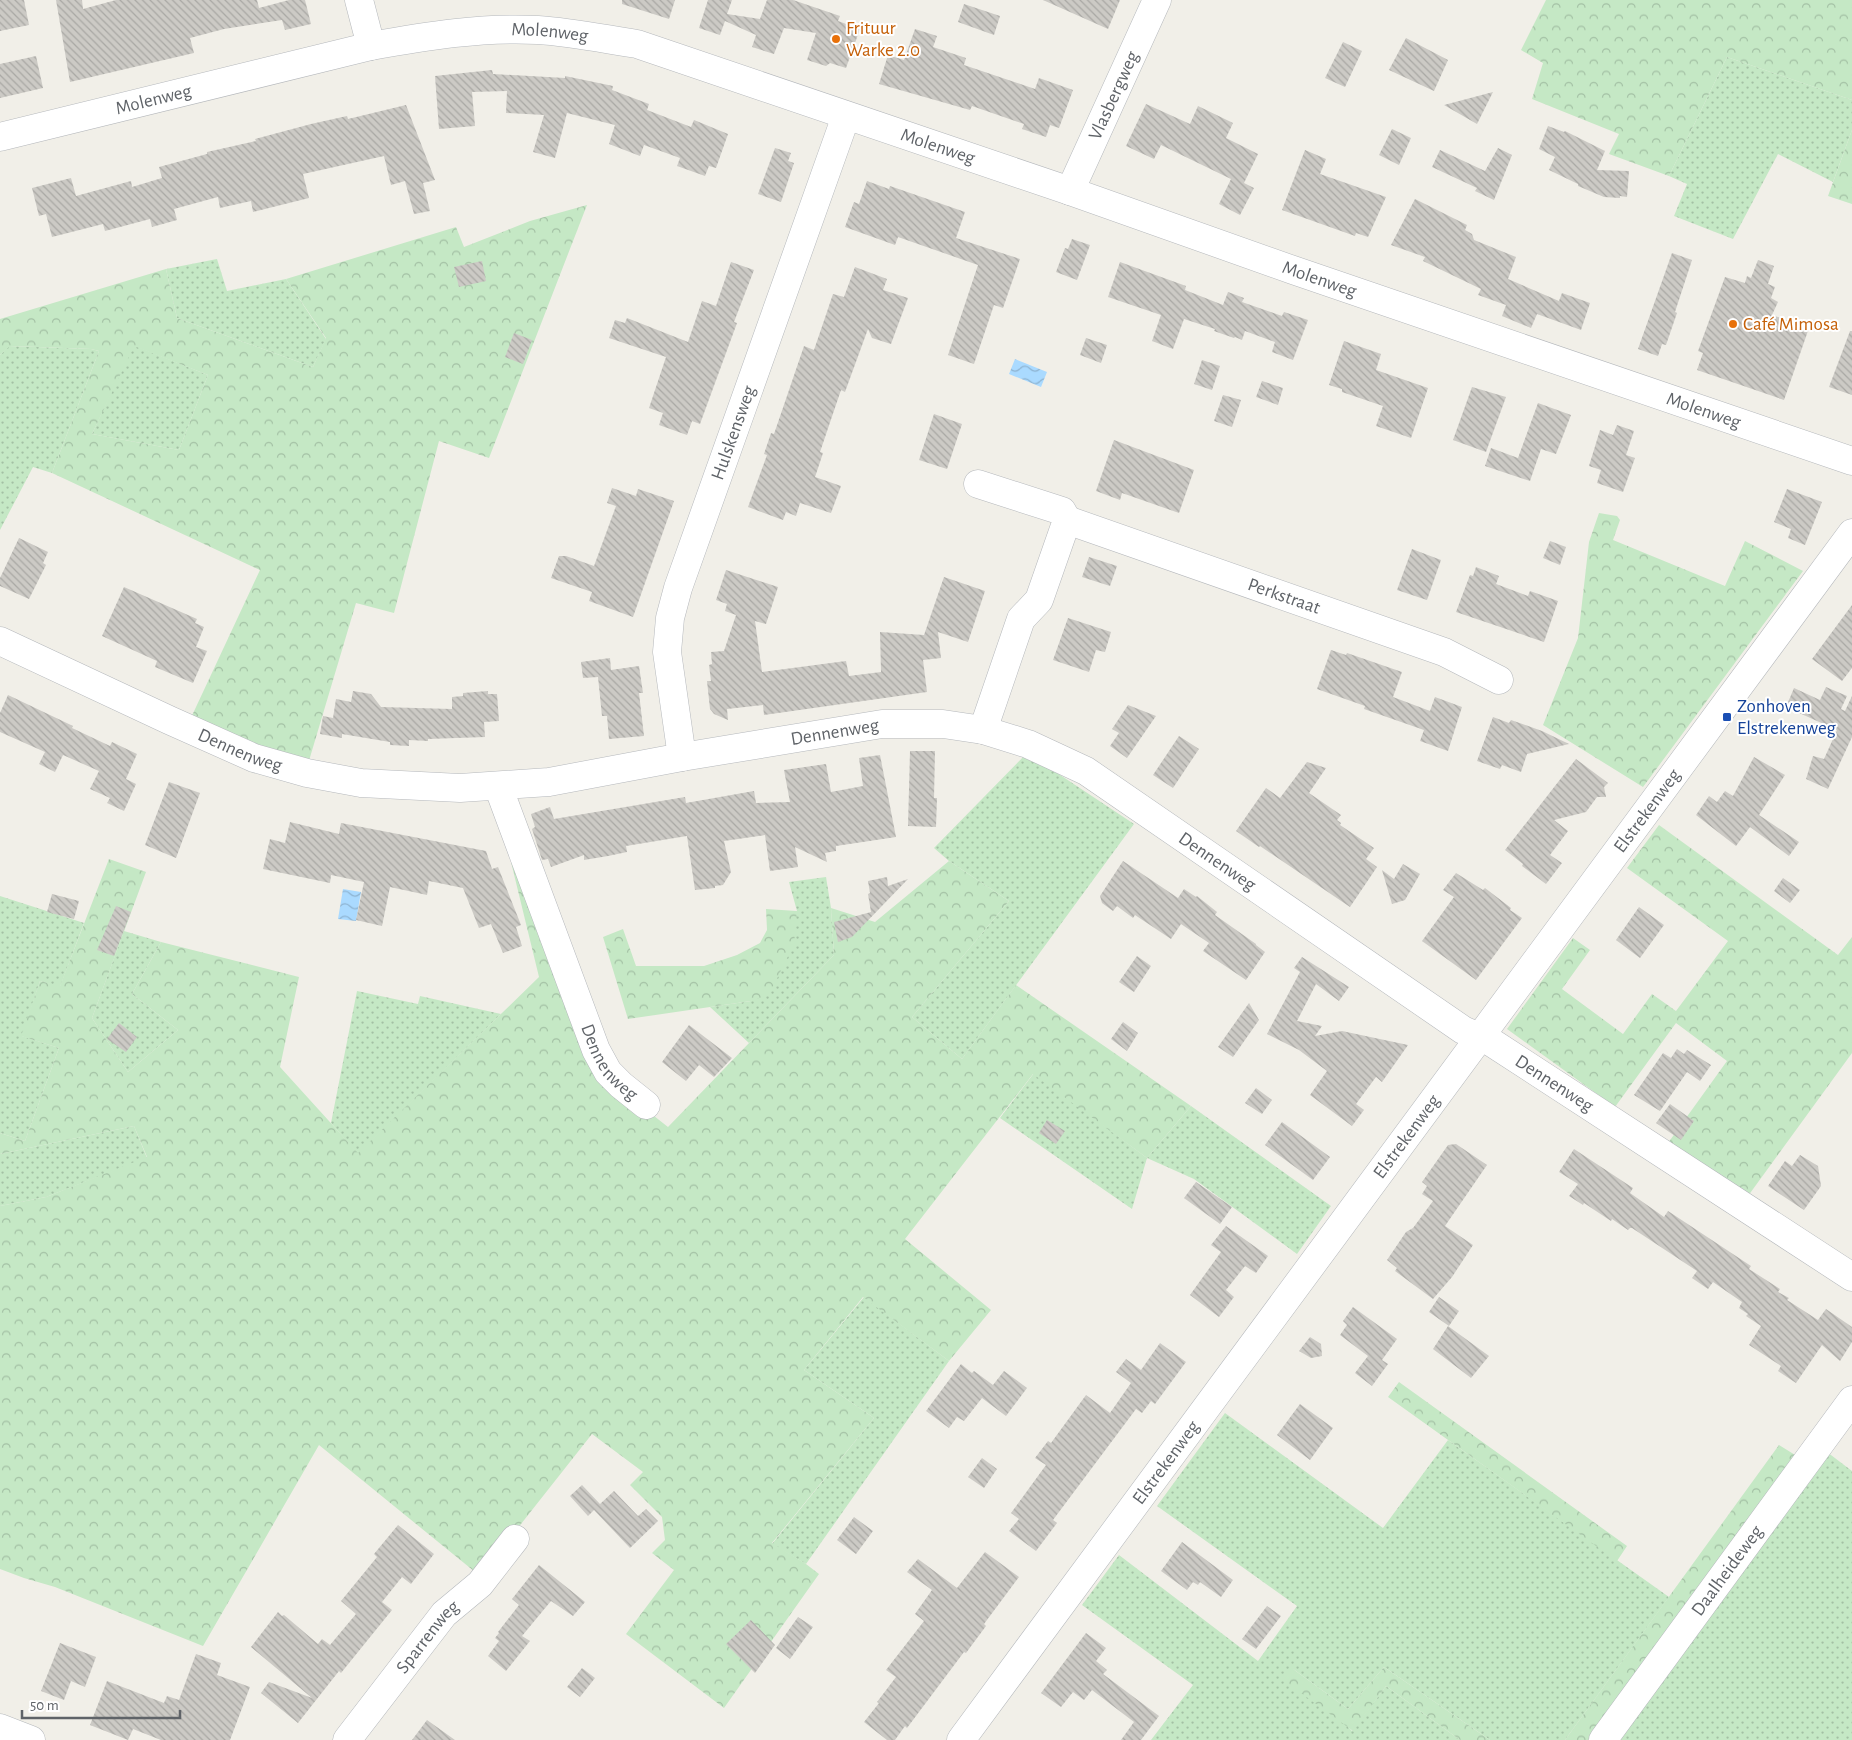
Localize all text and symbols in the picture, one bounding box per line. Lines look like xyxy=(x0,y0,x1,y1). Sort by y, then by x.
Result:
place label: Frituur Warke 2.0 xyxy=(846,19,920,60)
street label: Molenweg xyxy=(511,20,590,45)
marker: Frituur Warke 2.0 xyxy=(830,33,842,45)
street label: Vlasbergweg xyxy=(1085,47,1142,143)
street label: Molenweg xyxy=(114,81,194,118)
street label: Molenweg xyxy=(898,125,978,168)
street label: Molenweg xyxy=(1280,257,1360,301)
place label: Café Mimosa xyxy=(1743,315,1839,334)
marker: Café Mimosa xyxy=(1727,318,1739,330)
street label: Hulskensweg xyxy=(708,382,759,482)
street label: Molenweg xyxy=(1664,389,1744,432)
street label: Perkstraat xyxy=(1245,575,1323,617)
place label: Zonhoven Elstrekenweg xyxy=(1737,697,1836,738)
marker: Zonhoven Elstrekenweg xyxy=(1721,711,1733,723)
street label: Dennenweg xyxy=(789,715,881,748)
street label: Dennenweg xyxy=(195,725,285,775)
street label: Elstrekenweg xyxy=(1610,765,1684,856)
street label: Dennenweg xyxy=(1175,828,1260,895)
street label: Dennenweg xyxy=(578,1021,642,1104)
street label: Dennenweg xyxy=(1512,1051,1597,1116)
street label: Elstrekenweg xyxy=(1369,1091,1444,1182)
street label: Elstrekenweg xyxy=(1129,1416,1203,1508)
street label: Daalheideweg xyxy=(1688,1521,1767,1619)
street label: Sparrenweg xyxy=(393,1596,463,1677)
scale bar xyxy=(22,1688,180,1720)
text: 50 m xyxy=(30,1698,59,1713)

